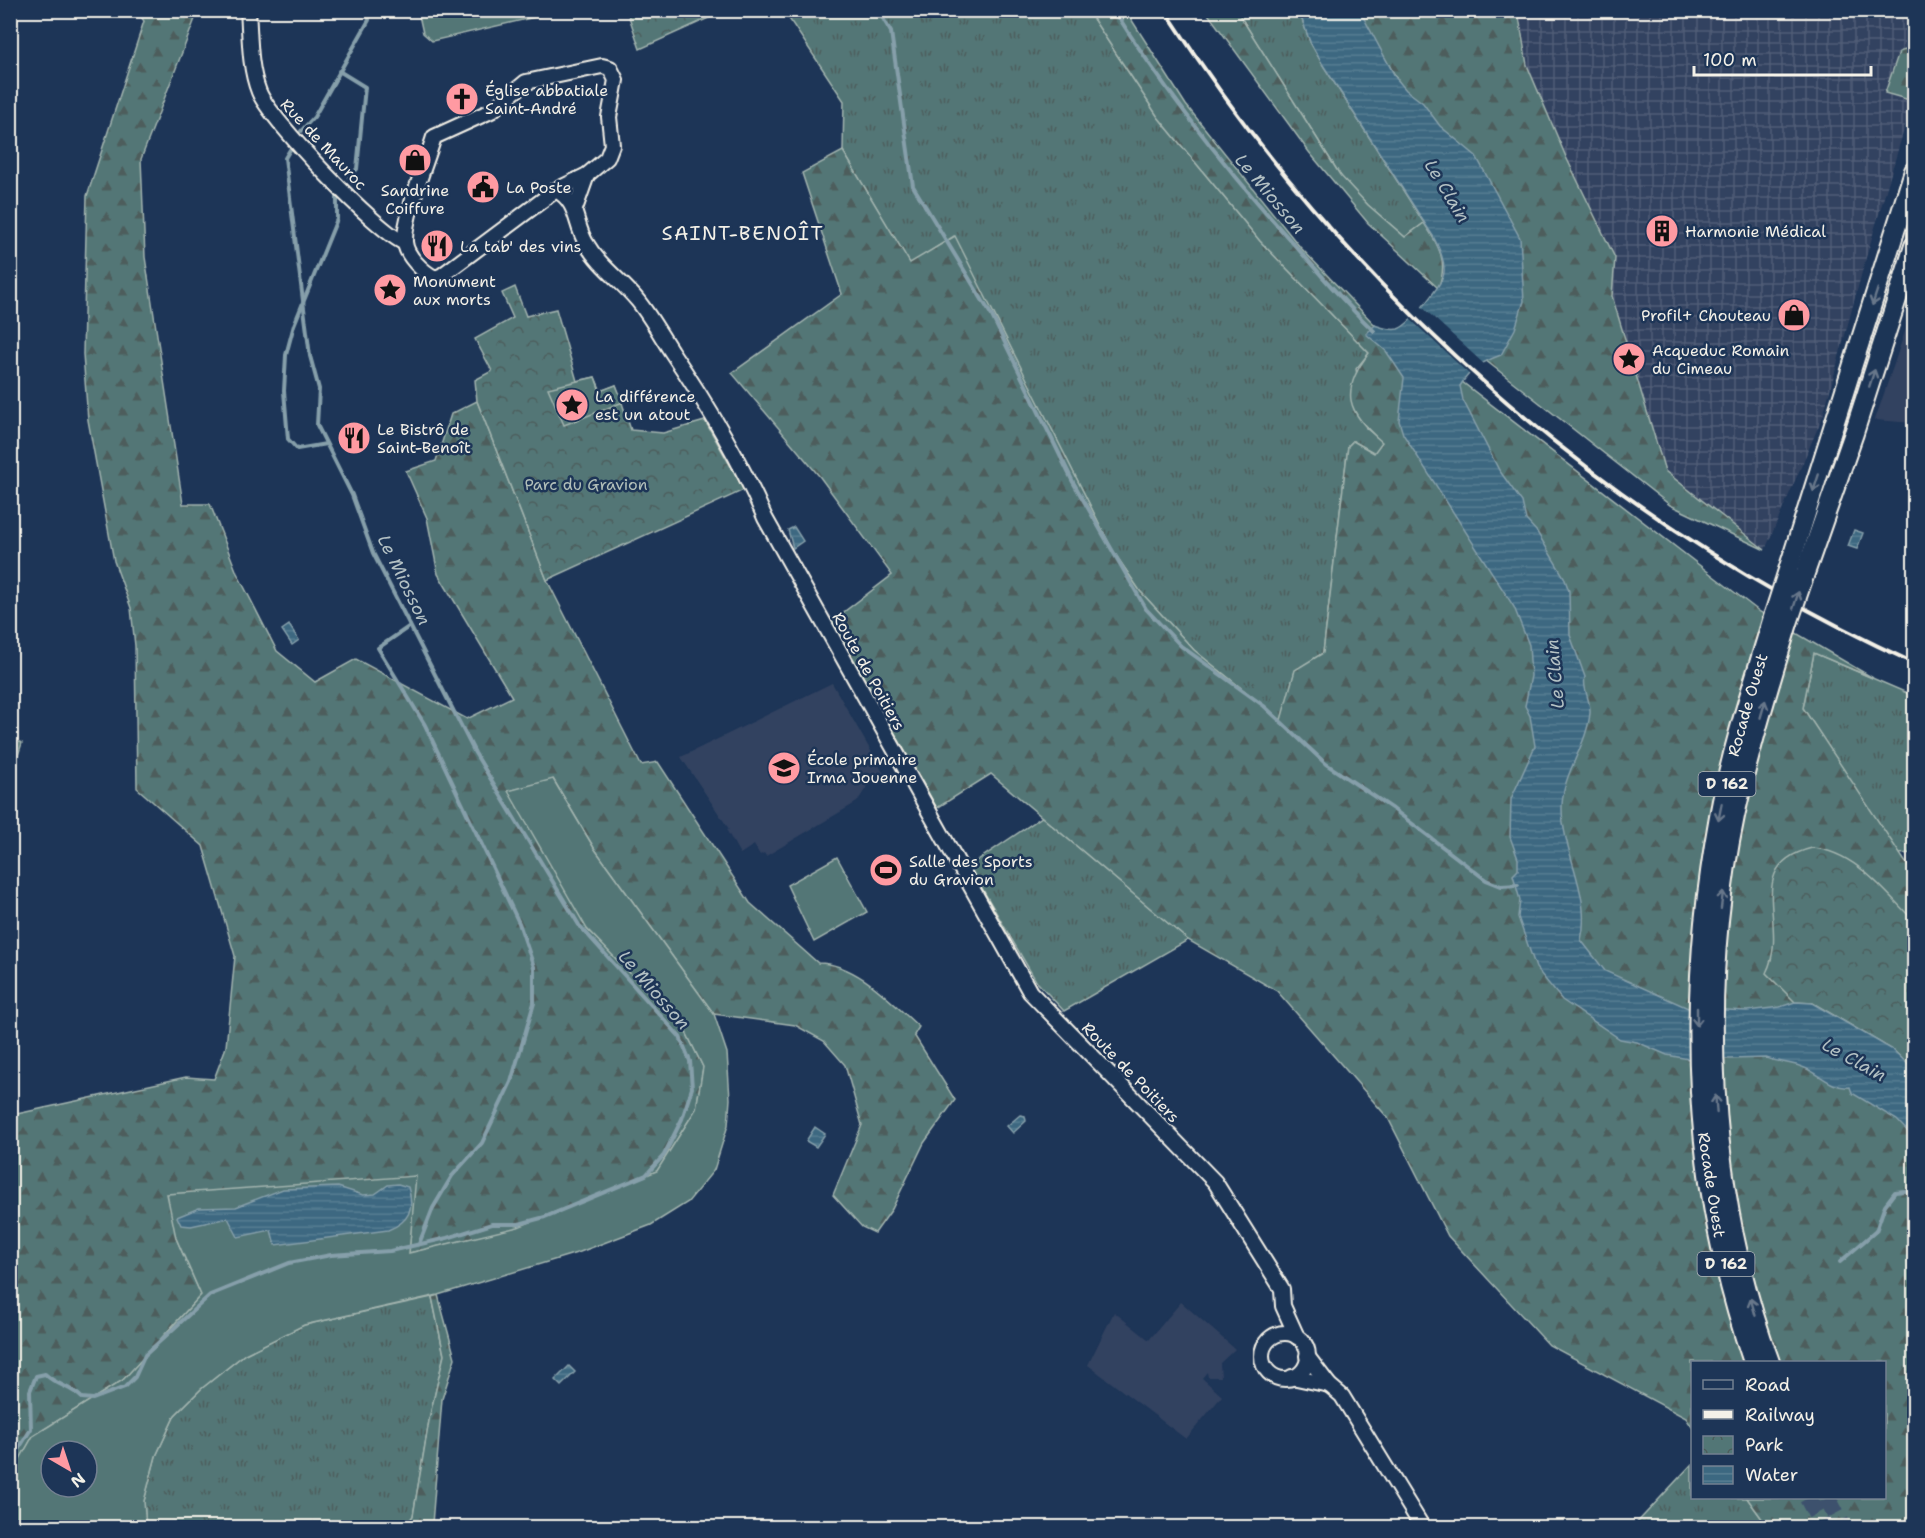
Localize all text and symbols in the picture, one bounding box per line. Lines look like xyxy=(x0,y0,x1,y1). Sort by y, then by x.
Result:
scale bar xyxy=(1694,39,1871,77)
text: 100 m xyxy=(1703,48,1757,72)
place label: Église abbatiale Saint-André xyxy=(485,80,608,119)
church icon: Église abbatiale Saint-André xyxy=(444,81,480,117)
street label: Rue de Mauroc xyxy=(276,94,371,194)
shop icon: Sandrine Coiffure xyxy=(397,142,433,178)
water label: Le Miosson xyxy=(1229,149,1311,239)
water label: Le Clain xyxy=(1419,155,1475,227)
public building icon: La Poste xyxy=(465,169,501,205)
place label: La Poste xyxy=(506,177,571,198)
place label: Sandrine Coiffure xyxy=(381,180,449,219)
building icon: Harmonie Médical xyxy=(1644,213,1680,249)
district label: SAINT-BENOÎT xyxy=(662,220,824,246)
place label: Harmonie Médical xyxy=(1685,221,1826,242)
restaurant icon: La tab' des vins xyxy=(419,228,455,264)
place label: La tab' des vins xyxy=(460,236,582,257)
place label: Monument aux morts xyxy=(413,271,496,310)
place icon: Monument aux morts xyxy=(372,272,408,308)
one-way arrow xyxy=(1869,287,1880,306)
shop icon: Profil+ Chouteau xyxy=(1776,297,1812,333)
place label: Profil+ Chouteau xyxy=(1641,305,1771,326)
place label: Acqueduc Romain du Cimeau xyxy=(1652,340,1790,379)
place icon: Acqueduc Romain du Cimeau xyxy=(1611,341,1647,377)
one-way arrow xyxy=(1867,369,1878,388)
place label: La différence est un atout xyxy=(595,386,695,425)
place icon: La différence est un atout xyxy=(554,387,590,423)
place label: Le Bistrô de Saint-Benoît xyxy=(377,419,471,458)
restaurant icon: Le Bistrô de Saint-Benoît xyxy=(336,420,372,456)
one-way arrow xyxy=(1810,473,1821,492)
park label: Parc du Gravion xyxy=(524,474,648,495)
water label: Le Miosson xyxy=(372,531,436,629)
one-way arrow xyxy=(1791,591,1802,610)
street label: Route de Poitiers xyxy=(827,608,910,734)
water label: Le Clain xyxy=(1540,638,1570,710)
street label: Rocade Ouest xyxy=(1723,651,1772,759)
one-way arrow xyxy=(1758,700,1769,719)
place label: École primaire Irma Jouenne xyxy=(807,749,917,788)
school or university icon: École primaire Irma Jouenne xyxy=(766,750,802,786)
road number: D 162 xyxy=(1698,772,1756,796)
one-way arrow xyxy=(1714,802,1725,822)
place label: Salle des Sports du Gravion xyxy=(909,851,1033,890)
sports icon: Salle des Sports du Gravion xyxy=(868,852,904,888)
one-way arrow xyxy=(1717,890,1728,910)
water label: Le Miosson xyxy=(613,945,695,1035)
one-way arrow xyxy=(1691,1006,1703,1026)
street label: Route de Poitiers xyxy=(1077,1018,1184,1127)
water label: Le Clain xyxy=(1818,1033,1890,1087)
one-way arrow xyxy=(1711,1095,1722,1115)
street label: Rocade Ouest xyxy=(1693,1131,1730,1239)
road number: D 162 xyxy=(1698,1252,1754,1276)
one-way arrow xyxy=(1747,1297,1758,1316)
legend xyxy=(1691,1361,1886,1499)
text: Road xyxy=(1745,1373,1790,1397)
text: Railway xyxy=(1745,1403,1815,1427)
text: Park xyxy=(1745,1433,1784,1457)
north arrow xyxy=(39,1439,99,1499)
text: Water xyxy=(1745,1463,1798,1487)
text: N xyxy=(67,1468,90,1492)

